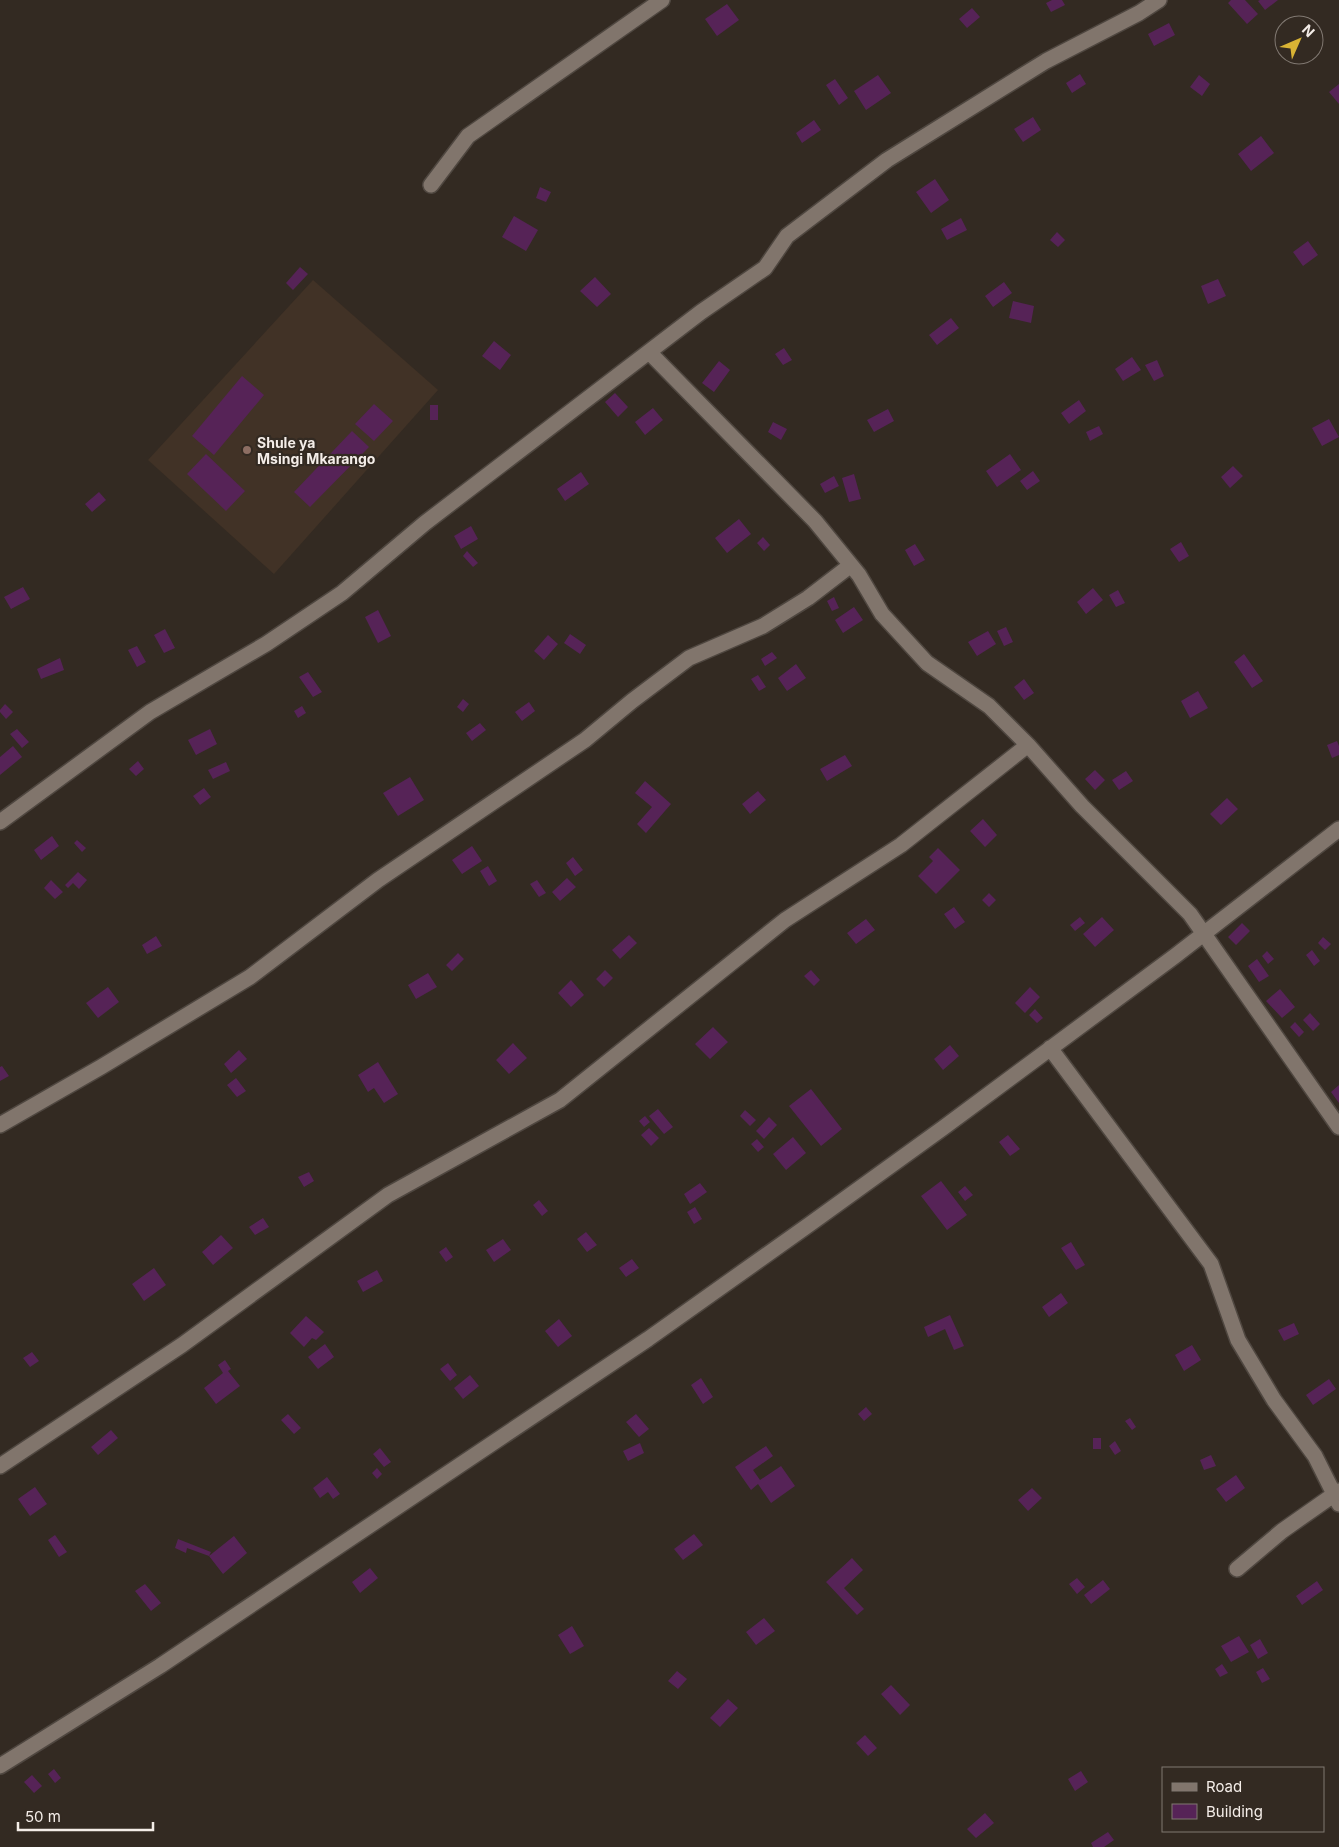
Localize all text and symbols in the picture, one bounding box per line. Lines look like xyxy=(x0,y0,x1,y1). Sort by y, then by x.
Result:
north arrow xyxy=(1274,15,1324,65)
text: N xyxy=(1299,21,1318,40)
place label: Shule ya Msingi Mkarango xyxy=(257,434,376,467)
marker: Shule ya Msingi Mkarango xyxy=(241,444,253,456)
legend xyxy=(1162,1767,1324,1832)
text: Road xyxy=(1206,1777,1242,1796)
scale bar xyxy=(18,1800,152,1832)
text: Building xyxy=(1206,1802,1263,1821)
text: 50 m xyxy=(25,1807,61,1826)

